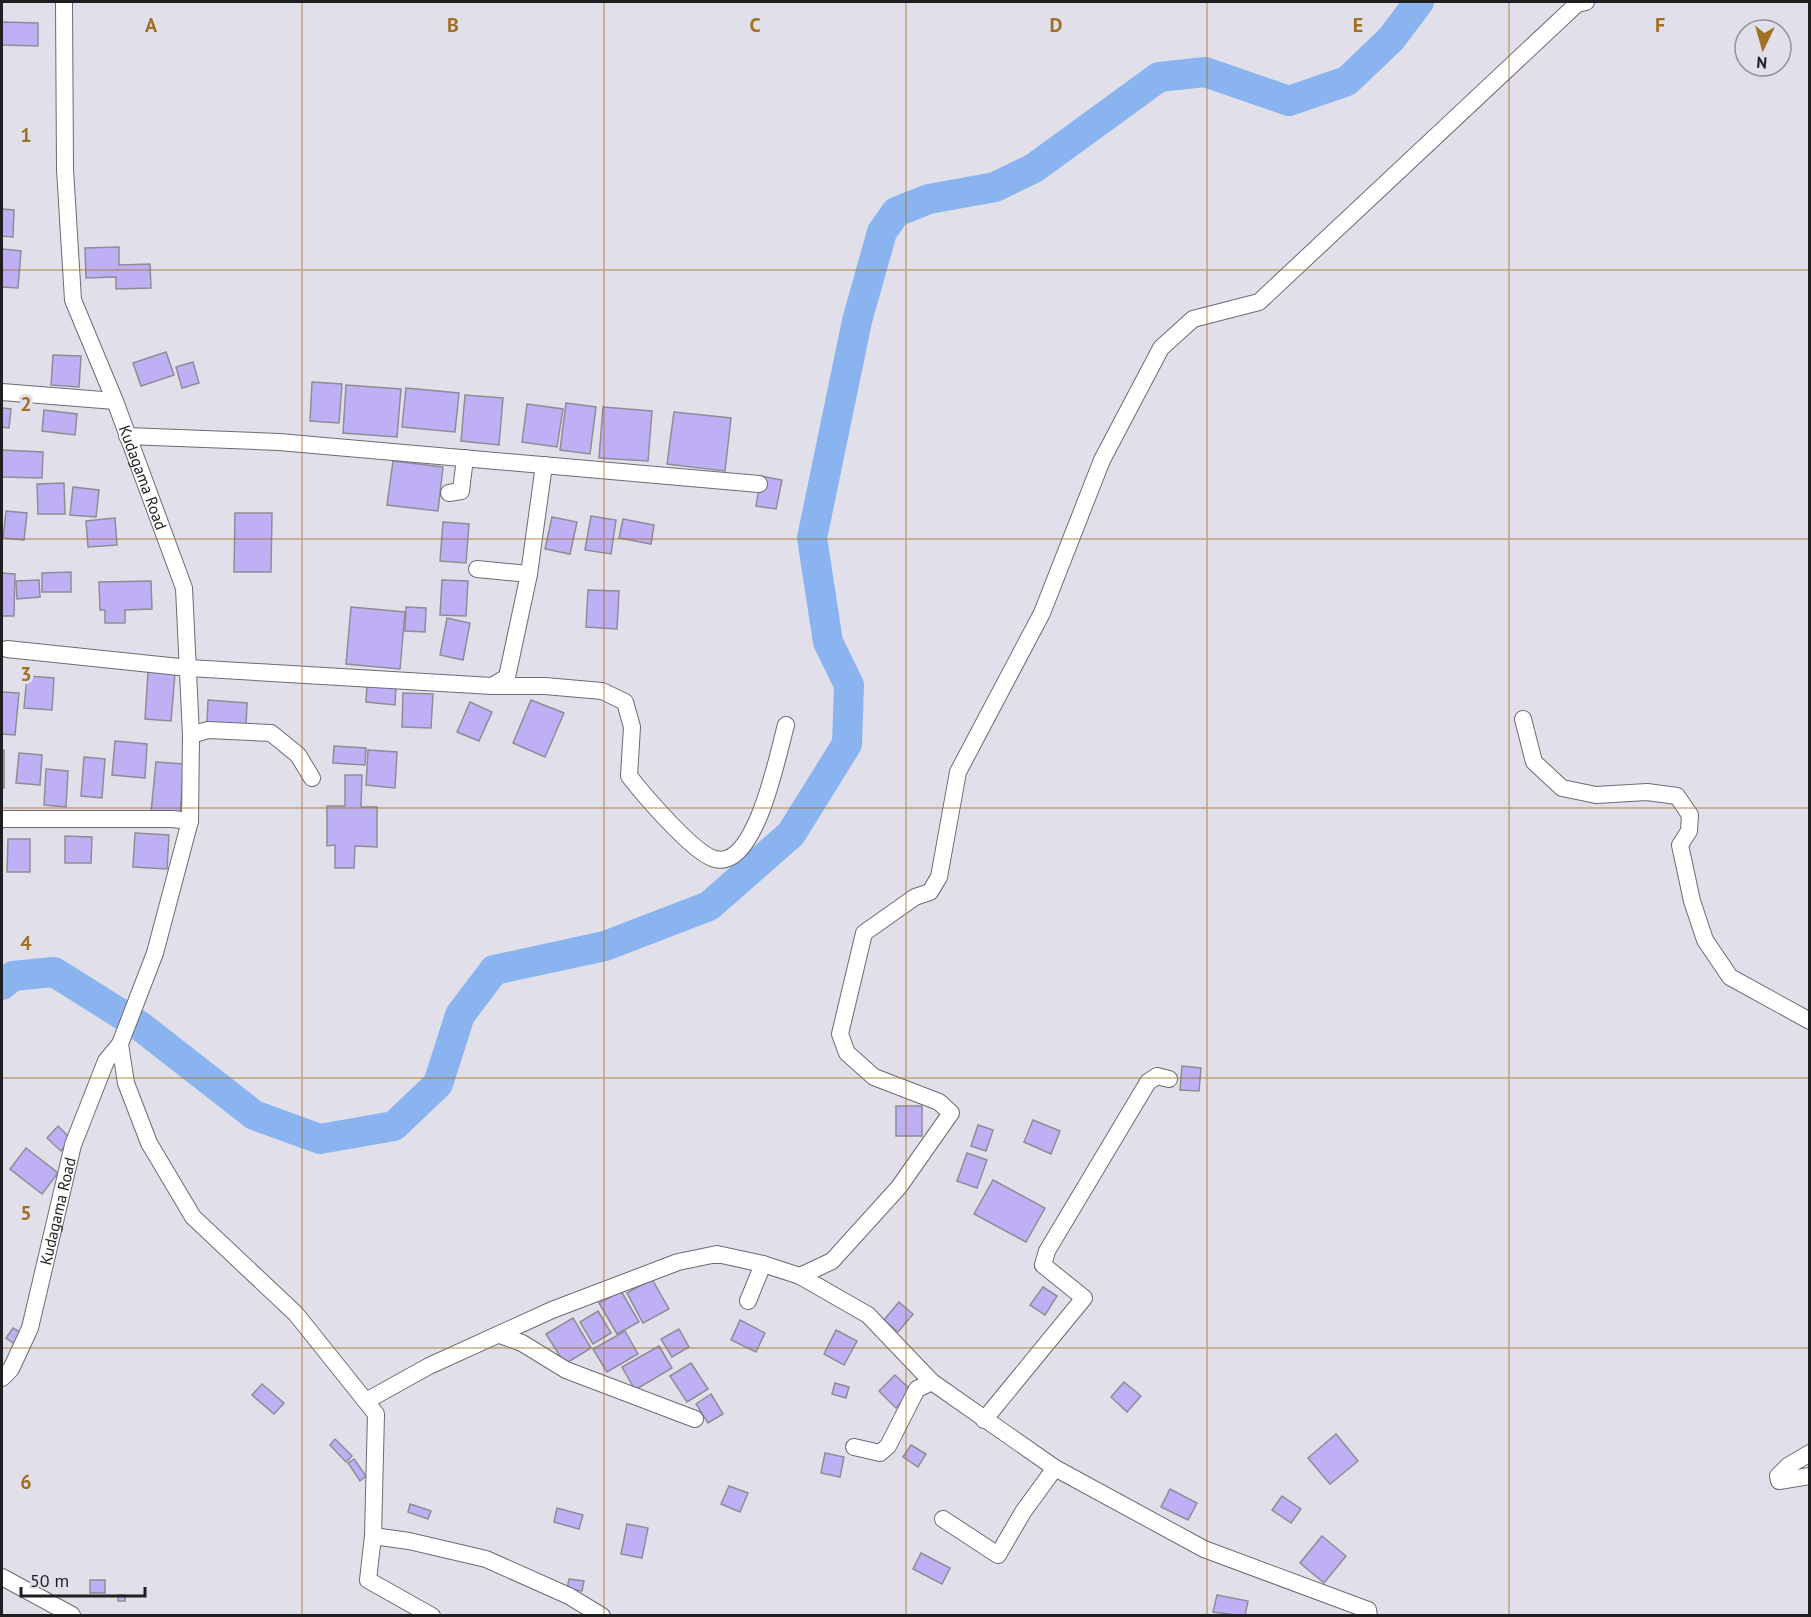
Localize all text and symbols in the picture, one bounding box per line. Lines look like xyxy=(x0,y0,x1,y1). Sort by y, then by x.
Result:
text: A xyxy=(145,12,158,38)
text: B xyxy=(447,12,459,38)
text: C xyxy=(749,12,761,38)
text: D xyxy=(1050,12,1063,38)
text: E xyxy=(1353,12,1363,38)
text: F xyxy=(1655,12,1665,38)
north arrow xyxy=(1733,18,1793,78)
text: N xyxy=(1756,53,1768,73)
text: 1 xyxy=(20,122,32,148)
text: 2 xyxy=(20,391,32,417)
street label: Kudagama Road xyxy=(115,422,172,532)
text: 3 xyxy=(20,661,32,687)
text: 4 xyxy=(20,930,32,956)
street label: Kudagama Road xyxy=(35,1155,80,1267)
text: 5 xyxy=(20,1200,32,1226)
text: 6 xyxy=(20,1469,32,1495)
scale bar xyxy=(21,1560,146,1598)
text: 50 m xyxy=(30,1569,69,1592)

